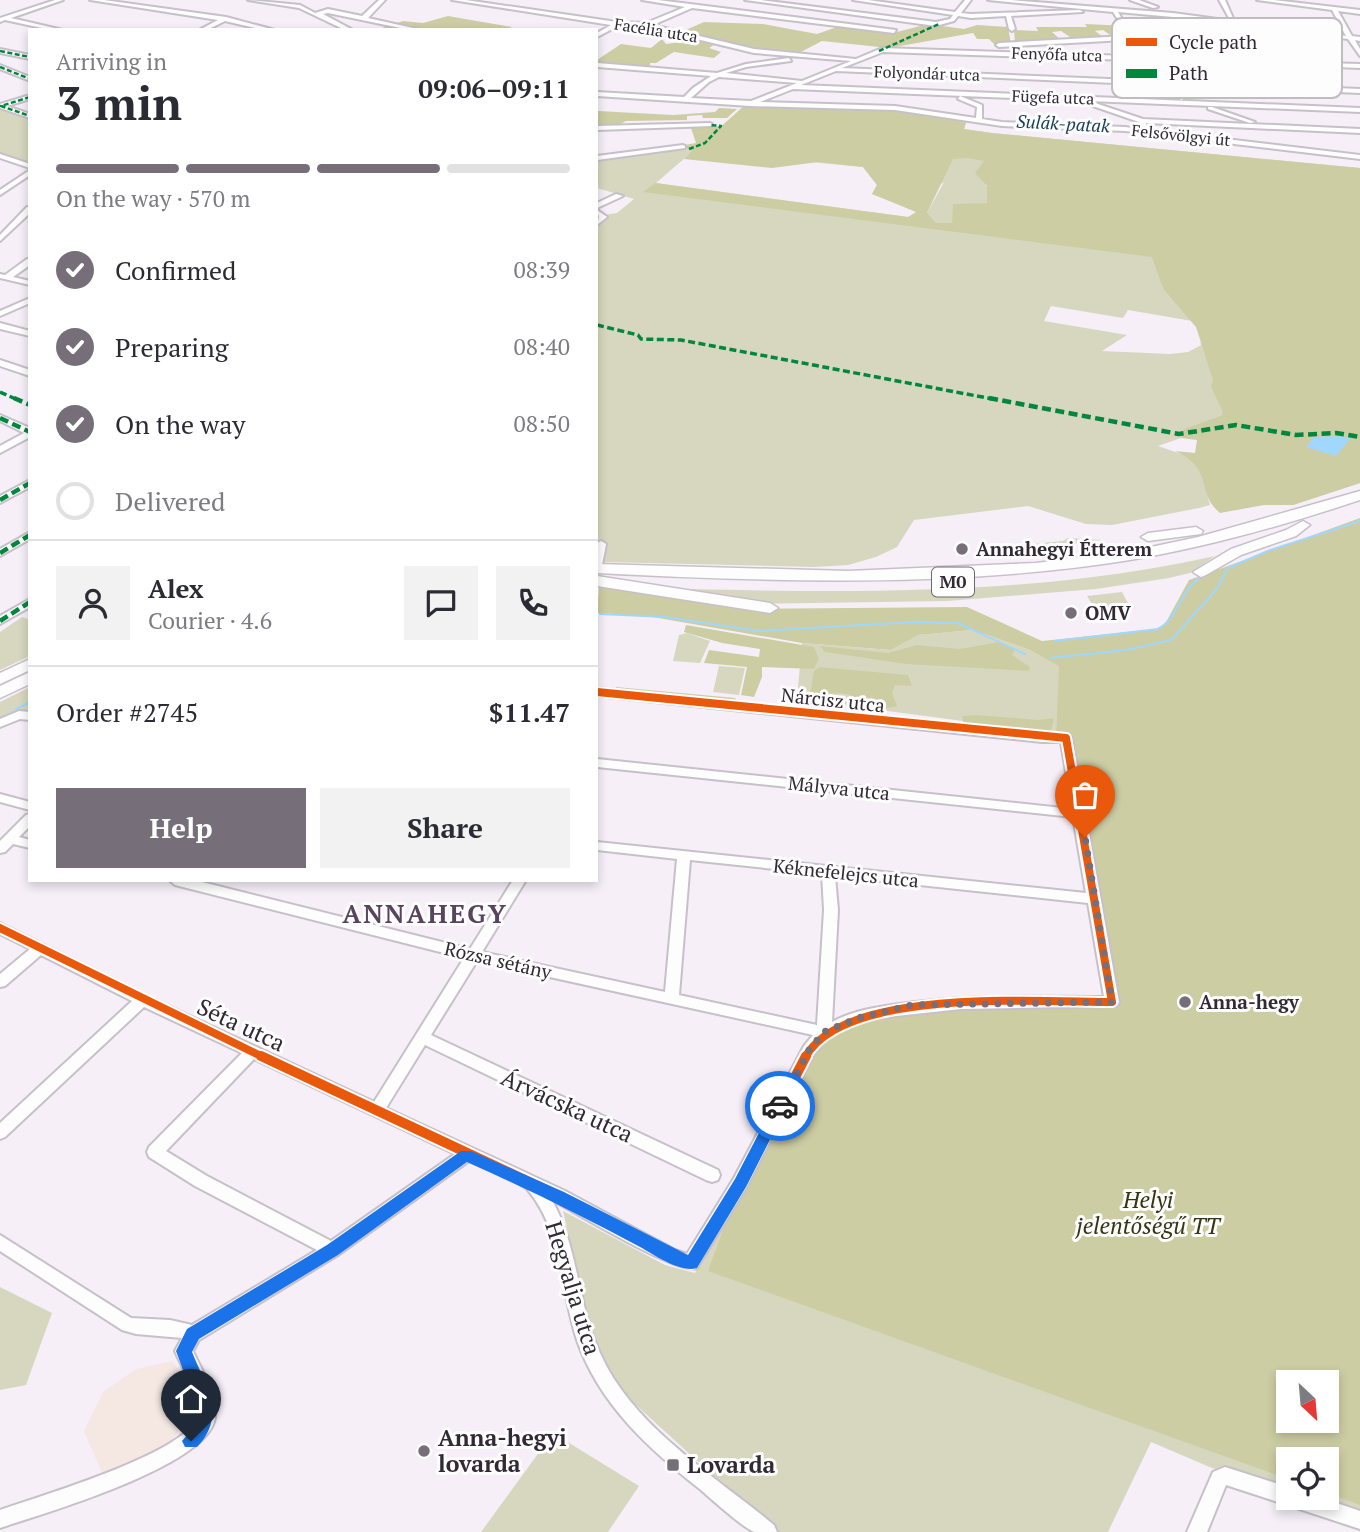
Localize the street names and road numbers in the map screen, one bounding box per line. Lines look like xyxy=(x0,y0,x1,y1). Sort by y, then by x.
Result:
street label: Facélia utca xyxy=(613,13,699,47)
street label: Fenyőfa utca xyxy=(1011,41,1103,67)
street label: Folyondár utca xyxy=(874,60,980,86)
street label: Fügefa utca xyxy=(1011,85,1095,109)
street label: Felsővölgyi út xyxy=(1131,119,1232,151)
road number: M0 xyxy=(932,568,974,596)
street label: Nárcisz utca xyxy=(780,682,886,717)
street label: Mályva utca xyxy=(787,770,892,805)
street label: Kéknefelejcs utca xyxy=(772,852,920,893)
street label: Rózsa sétány xyxy=(442,935,554,984)
street label: Séta utca xyxy=(192,991,291,1059)
street label: Árvácska utca xyxy=(496,1061,638,1150)
street label: Hegyalja utca xyxy=(538,1217,609,1359)

